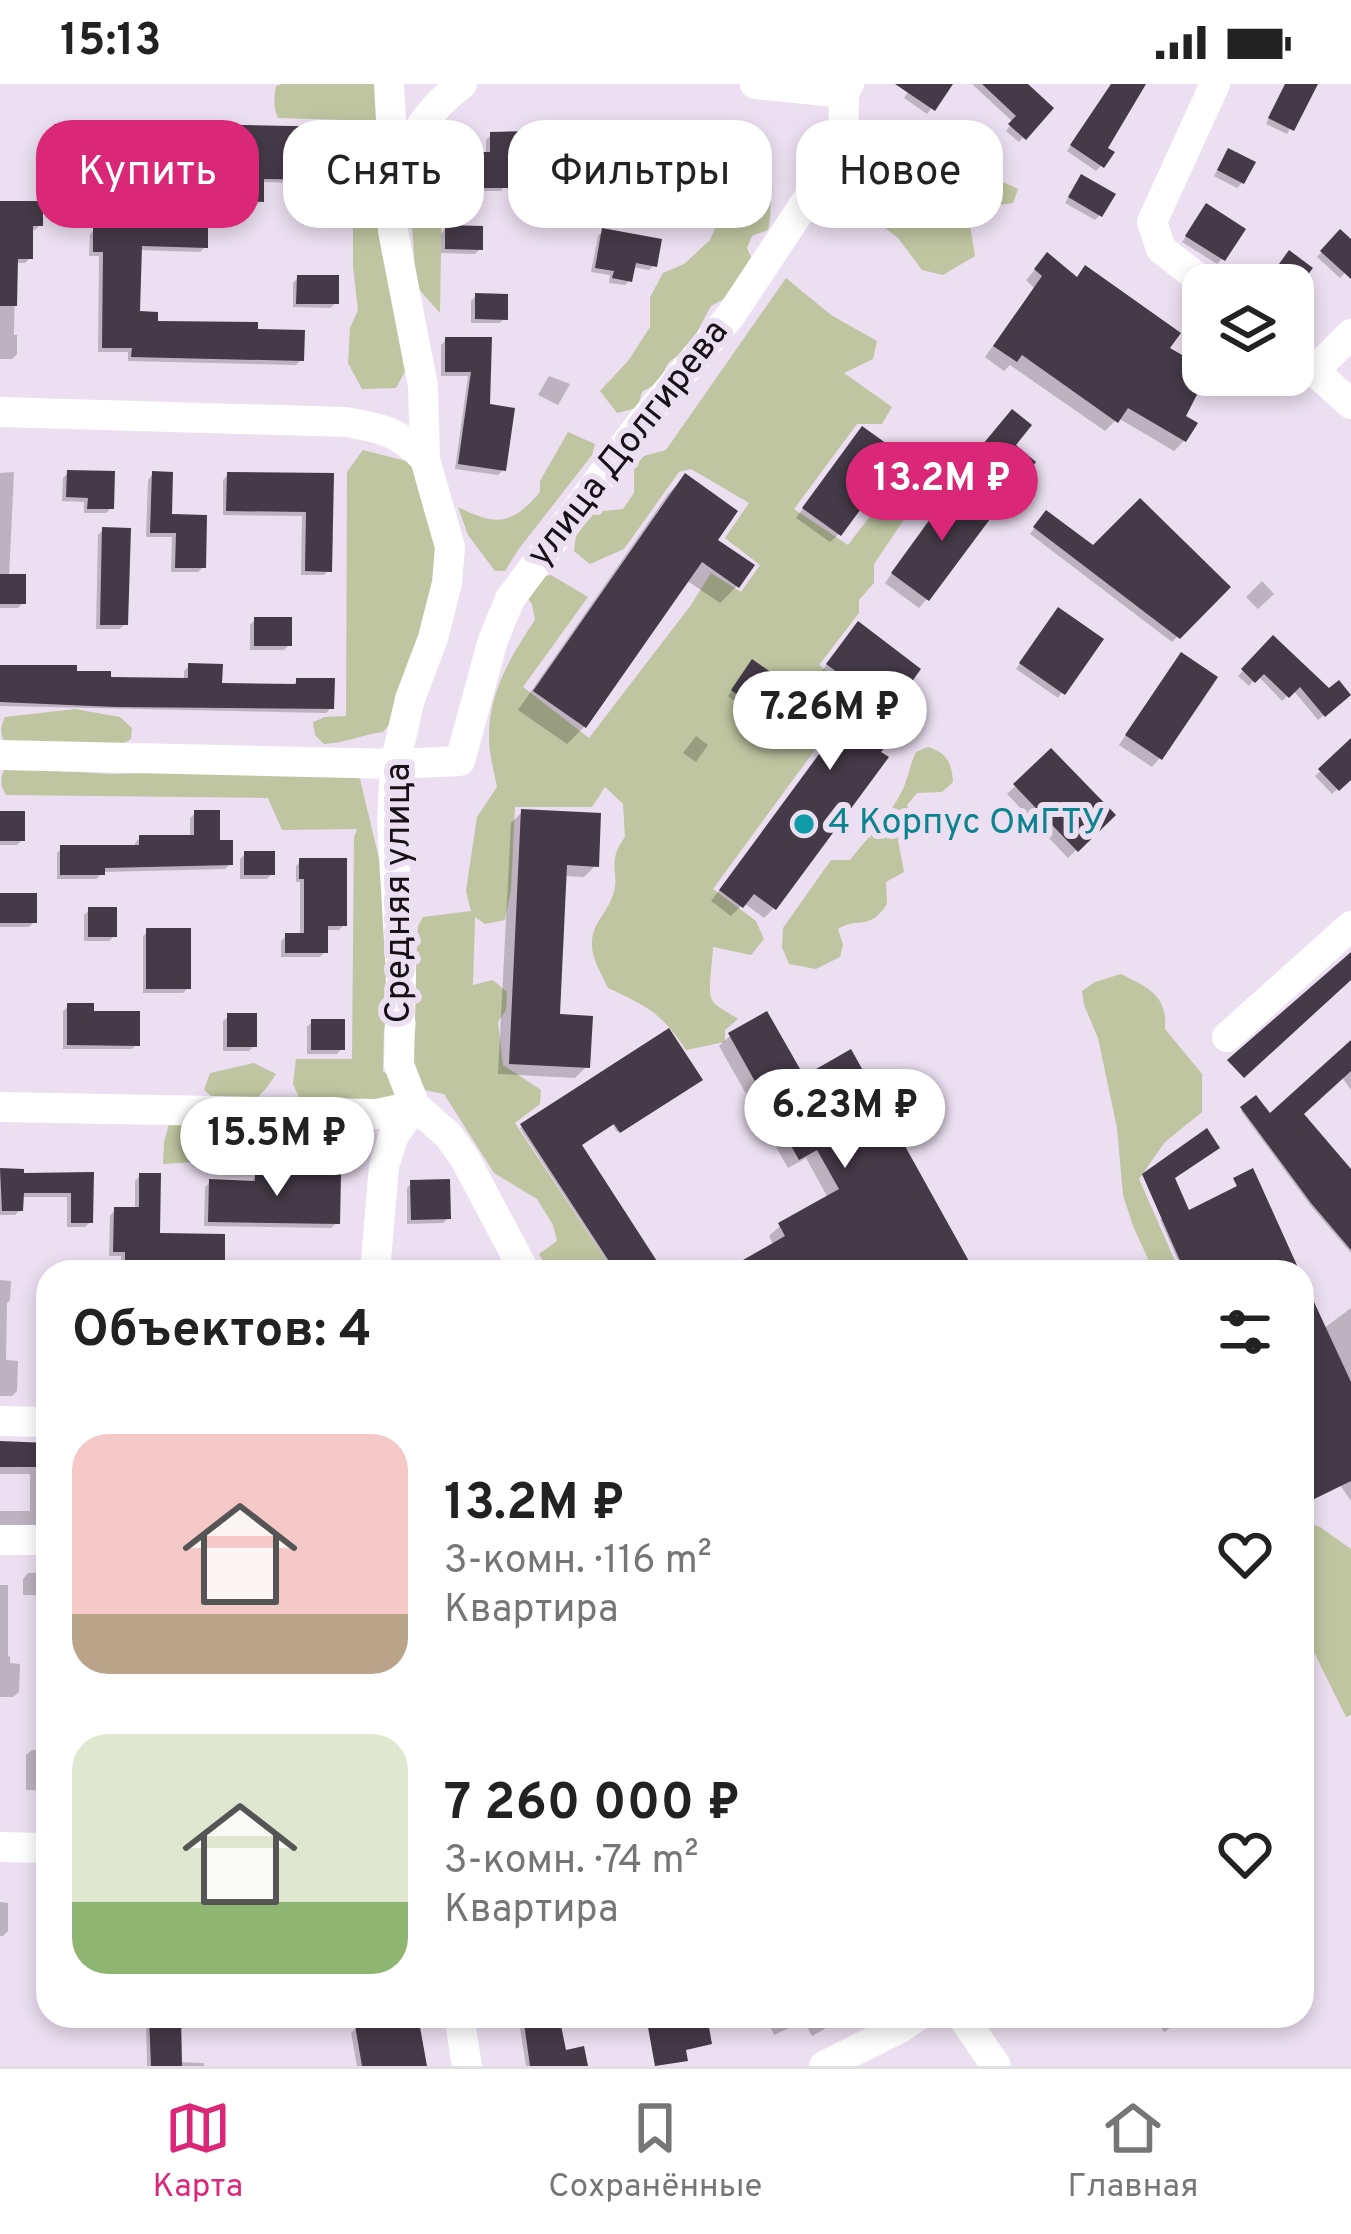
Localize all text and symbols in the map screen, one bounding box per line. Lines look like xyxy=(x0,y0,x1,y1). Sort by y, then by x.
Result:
text: 15:13 xyxy=(60,14,161,71)
chip: Купить xyxy=(36,120,259,228)
chip: Снять xyxy=(283,120,484,228)
chip: Фильтры xyxy=(508,120,772,228)
chip: Новое xyxy=(796,120,1003,228)
map controls xyxy=(1182,264,1314,396)
button: layers xyxy=(1182,264,1314,396)
street label: улица Долгирева xyxy=(518,311,740,577)
pin: 13.2M ₽ xyxy=(831,442,1053,544)
text: 13.2M ₽ xyxy=(873,456,1011,505)
pin: 7.26M ₽ xyxy=(719,671,941,773)
text: 7.26M ₽ xyxy=(760,685,900,734)
street label: Средняя улица xyxy=(377,763,423,1023)
place label: 4 Корпус ОмГТУ xyxy=(828,801,1105,847)
marker: 4 Корпус ОмГТУ xyxy=(791,811,817,837)
pin: 6.23M ₽ xyxy=(734,1069,956,1171)
text: 6.23M ₽ xyxy=(771,1083,919,1132)
pin: 15.5M ₽ xyxy=(166,1097,388,1199)
text: 15.5M ₽ xyxy=(207,1111,347,1160)
icon: filters xyxy=(1212,1299,1278,1365)
text: Объектов: 4 xyxy=(72,1300,372,1365)
text: 13.2M ₽ xyxy=(444,1473,625,1538)
icon: home xyxy=(168,1482,312,1626)
icon: heart xyxy=(1212,1521,1278,1587)
text: 3-комн. · 116 m² xyxy=(444,1538,712,1587)
text: Квартира xyxy=(444,1587,618,1636)
text: 7 260 000 ₽ xyxy=(444,1773,740,1838)
icon: home xyxy=(168,1782,312,1926)
icon: heart xyxy=(1212,1821,1278,1887)
text: 3-комн. · 74 m² xyxy=(444,1838,699,1887)
text: Квартира xyxy=(444,1887,618,1936)
tab: Карта xyxy=(153,2095,243,2209)
tab: Сохранённые xyxy=(548,2095,762,2209)
tab: Главная xyxy=(1068,2095,1198,2209)

